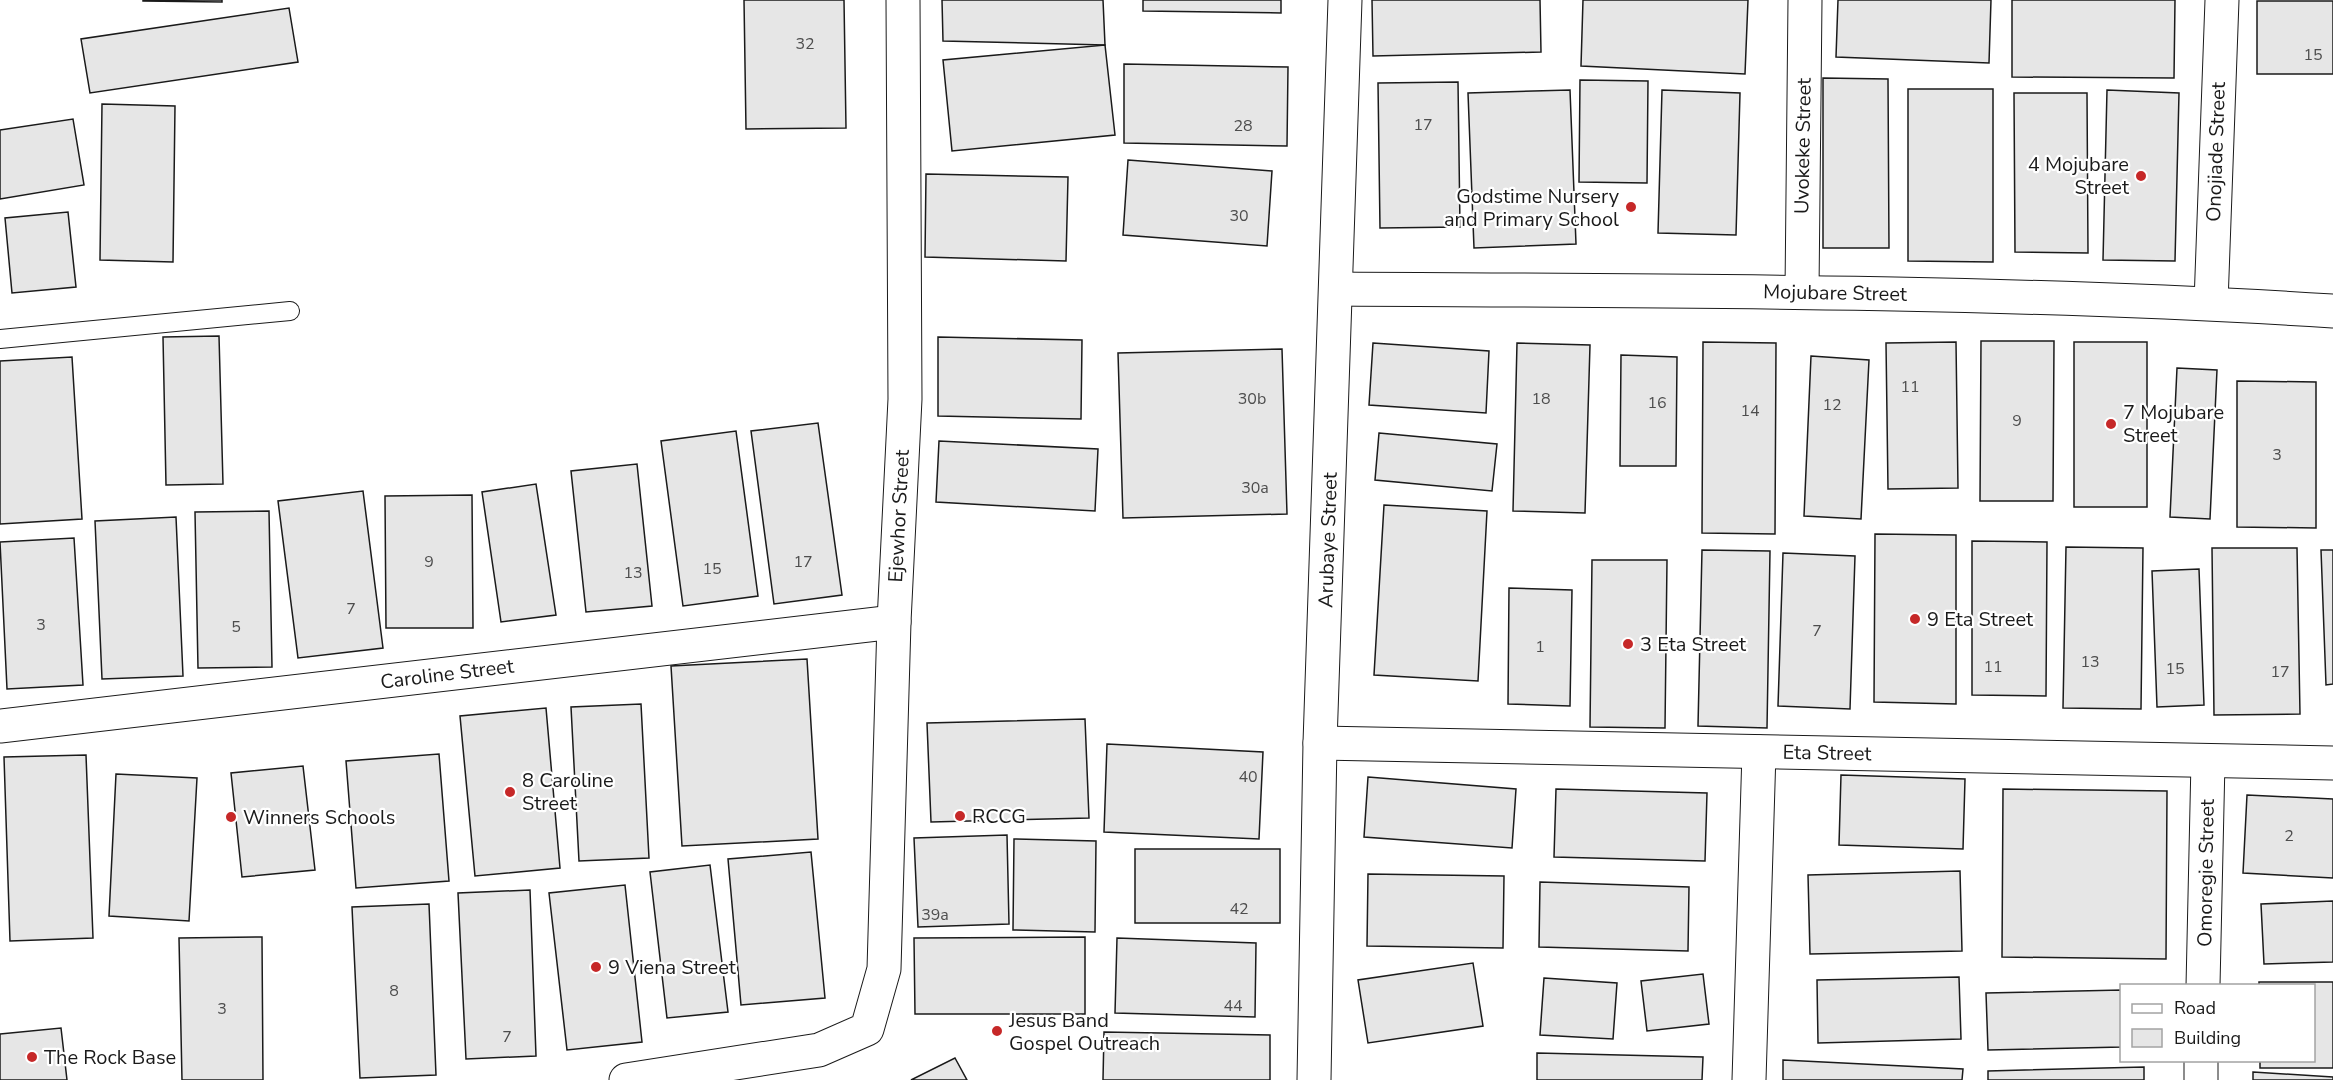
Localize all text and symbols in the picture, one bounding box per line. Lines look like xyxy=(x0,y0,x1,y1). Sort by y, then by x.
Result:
house number: 32 xyxy=(795,33,815,55)
house number: 15 xyxy=(2303,44,2323,66)
street label: Uvokeke Street xyxy=(1788,77,1818,214)
street label: Onojiade Street xyxy=(2200,81,2232,222)
house number: 17 xyxy=(1413,114,1433,136)
house number: 28 xyxy=(1233,115,1253,137)
place label: 4 Mojubare Street xyxy=(2028,151,2130,201)
marker: 4 Mojubare Street xyxy=(2134,169,2148,183)
place label: Godstime Nursery and Primary School xyxy=(1444,183,1620,233)
marker: Godstime Nursery and Primary School xyxy=(1624,200,1638,214)
house number: 30 xyxy=(1229,205,1249,227)
street label: Mojubare Street xyxy=(1763,278,1908,308)
house number: 11 xyxy=(1900,376,1920,398)
house number: 30b xyxy=(1238,388,1266,410)
house number: 18 xyxy=(1531,388,1551,410)
house number: 16 xyxy=(1647,392,1667,414)
house number: 12 xyxy=(1822,394,1842,416)
place label: 7 Mojubare Street xyxy=(2123,399,2224,449)
house number: 14 xyxy=(1740,400,1760,422)
house number: 9 xyxy=(2012,410,2022,432)
marker: 7 Mojubare Street xyxy=(2104,417,2118,431)
house number: 3 xyxy=(2272,444,2282,466)
street label: Ejewhor Street xyxy=(882,448,916,583)
street label: Arubaye Street xyxy=(1312,471,1344,608)
house number: 30a xyxy=(1241,477,1269,499)
house number: 9 xyxy=(424,551,434,573)
house number: 17 xyxy=(793,551,813,573)
house number: 15 xyxy=(702,558,722,580)
house number: 13 xyxy=(623,562,643,584)
house number: 7 xyxy=(346,598,356,620)
place label: 9 Eta Street xyxy=(1927,606,2034,633)
marker: 9 Eta Street xyxy=(1908,612,1922,626)
house number: 3 xyxy=(36,614,46,636)
house number: 5 xyxy=(231,616,241,638)
house number: 7 xyxy=(1812,620,1822,642)
place label: 3 Eta Street xyxy=(1640,631,1747,658)
house number: 1 xyxy=(1535,636,1545,658)
marker: 3 Eta Street xyxy=(1621,637,1635,651)
house number: 13 xyxy=(2080,651,2100,673)
street label: Caroline Street xyxy=(379,652,516,696)
house number: 11 xyxy=(1983,656,2003,678)
house number: 15 xyxy=(2165,658,2185,680)
house number: 17 xyxy=(2270,661,2290,683)
street label: Eta Street xyxy=(1782,739,1873,767)
house number: 40 xyxy=(1238,766,1258,788)
place label: 8 Caroline Street xyxy=(522,767,614,817)
marker: 8 Caroline Street xyxy=(503,785,517,799)
street label: Omoregie Street xyxy=(2191,798,2221,947)
place label: RCCG xyxy=(972,803,1026,830)
place label: Winners Schools xyxy=(243,804,395,831)
marker: RCCG xyxy=(953,809,967,823)
marker: Winners Schools xyxy=(224,810,238,824)
house number: 2 xyxy=(2284,825,2294,847)
house number: 42 xyxy=(1229,898,1249,920)
house number: 39a xyxy=(921,904,949,926)
place label: 9 Viena Street xyxy=(608,954,737,981)
marker: 9 Viena Street xyxy=(589,960,603,974)
house number: 8 xyxy=(389,980,399,1002)
legend xyxy=(2120,984,2315,1062)
house number: 44 xyxy=(1223,995,1243,1017)
text: Road xyxy=(2174,996,2216,1020)
house number: 3 xyxy=(217,998,227,1020)
place label: Jesus Band Gospel Outreach xyxy=(1008,1007,1160,1057)
marker: Jesus Band Gospel Outreach xyxy=(990,1024,1004,1038)
house number: 7 xyxy=(502,1026,512,1048)
text: Building xyxy=(2174,1026,2241,1050)
place label: The Rock Base xyxy=(44,1044,176,1071)
marker: The Rock Base xyxy=(25,1050,39,1064)

